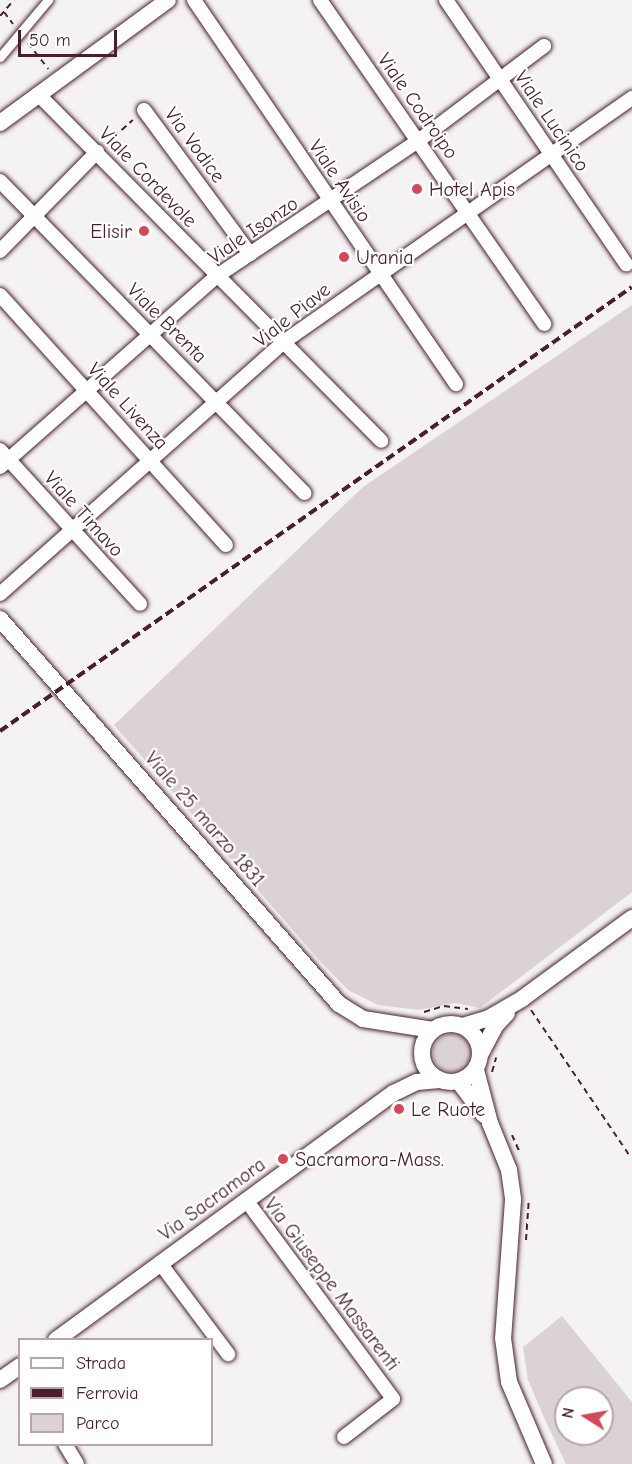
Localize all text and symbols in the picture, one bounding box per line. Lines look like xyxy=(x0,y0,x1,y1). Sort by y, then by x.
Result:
scale bar xyxy=(21,18,120,56)
text: 50 m xyxy=(29,30,71,51)
street label: Viale Codroipo xyxy=(373,48,463,164)
street label: Viale Lucinico xyxy=(509,66,595,176)
street label: Via Vodice xyxy=(160,103,230,187)
street label: Viale Cordevole xyxy=(94,122,202,232)
street label: Viale Avisio xyxy=(304,135,376,227)
place label: Hotel Apis xyxy=(429,177,515,201)
marker: Hotel Apis xyxy=(410,182,424,196)
street label: Viale Isonzo xyxy=(204,191,302,269)
place label: Elisir xyxy=(90,219,132,243)
marker: Elisir xyxy=(137,224,151,238)
place label: Urania xyxy=(356,245,414,269)
marker: Urania xyxy=(337,250,351,264)
street label: Viale Brenta xyxy=(122,278,212,368)
street label: Viale Piave xyxy=(249,278,335,352)
street label: Viale Livenza xyxy=(83,358,173,454)
street label: Viale Timavo xyxy=(39,466,129,562)
street label: Viale 25 marzo 1831 xyxy=(140,747,270,891)
place label: Le Ruote xyxy=(411,1097,485,1121)
marker: Le Ruote xyxy=(392,1102,406,1116)
place label: Sacramora-Mass. xyxy=(295,1147,444,1171)
street label: Via Sacramora xyxy=(154,1152,270,1246)
marker: Sacramora-Mass. xyxy=(276,1152,290,1166)
street label: Via Giuseppe Massarenti xyxy=(259,1193,405,1375)
legend xyxy=(18,1338,213,1446)
text: Strada xyxy=(76,1353,126,1374)
text: Ferrovia xyxy=(76,1383,139,1404)
north arrow xyxy=(554,1386,614,1446)
text: N xyxy=(558,1406,578,1420)
text: Parco xyxy=(76,1413,119,1434)

